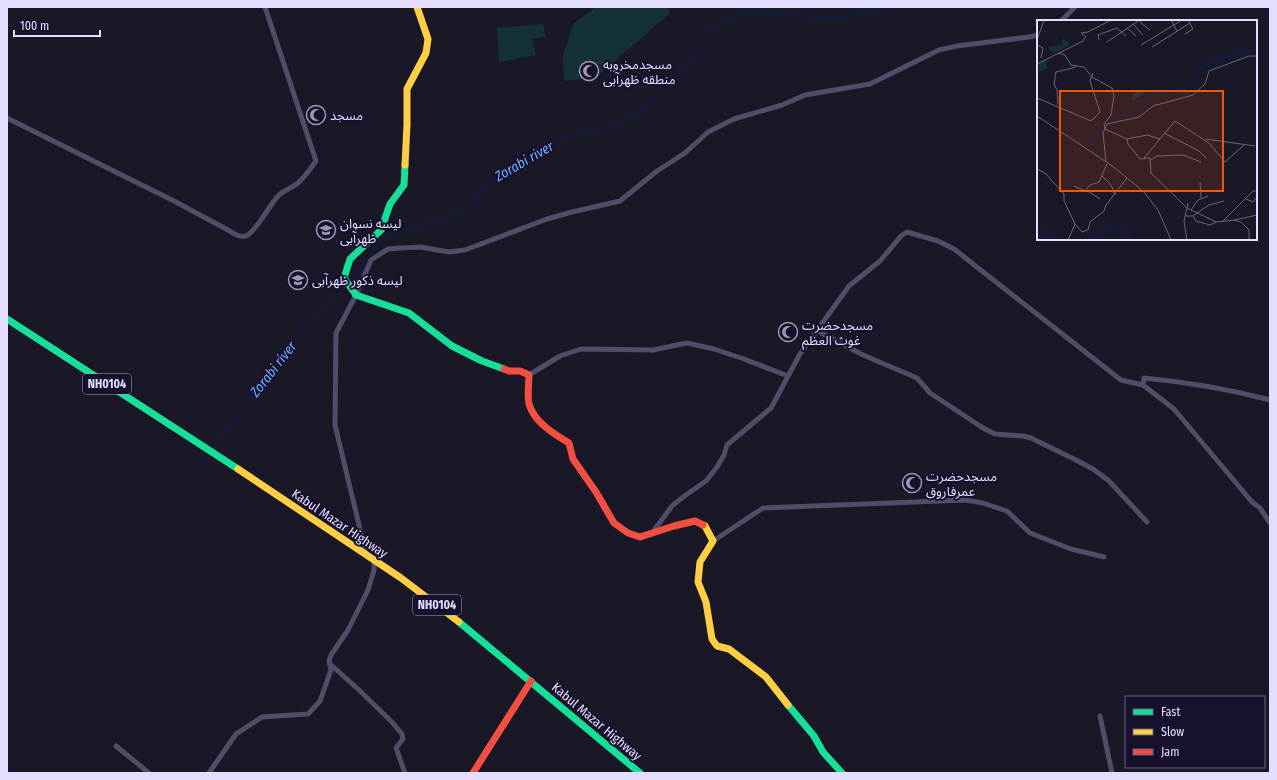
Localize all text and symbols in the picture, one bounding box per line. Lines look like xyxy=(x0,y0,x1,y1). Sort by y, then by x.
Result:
scale bar xyxy=(14,12,100,38)
text: 100 m xyxy=(20,19,49,33)
inset map xyxy=(1037,20,1257,240)
place label: مسجدمخروبه منطقه ظهرآبی xyxy=(603,57,676,88)
mosque icon: مسجدمخروبه منطقه ظهرآبی xyxy=(578,60,600,82)
mosque icon: مسجد xyxy=(305,104,327,126)
place label: مسجد xyxy=(330,108,363,123)
water label: Zorabi river xyxy=(491,137,558,186)
place label: لیسه نسوان ظهرآبی xyxy=(340,216,401,247)
school or university icon: لیسه نسوان ظهرآبی xyxy=(315,219,337,241)
school or university icon: لیسه ذکور ظهرآبی xyxy=(287,269,309,291)
place label: لیسه ذکور ظهرآبی xyxy=(312,273,403,289)
place label: مسجدحضرت غوث العظم xyxy=(802,318,873,351)
mosque icon: مسجدحضرت غوث العظم xyxy=(777,321,799,343)
water label: Zorabi river xyxy=(246,337,301,401)
road number: NH0104 xyxy=(83,374,131,394)
place label: مسجدحضرت عمرفاروق xyxy=(926,469,997,499)
mosque icon: مسجدحضرت عمرفاروق xyxy=(901,472,923,494)
street label: Kabul Mazar Highway xyxy=(289,486,391,561)
road number: NH0104 xyxy=(413,595,461,615)
street label: Kabul Mazar Highway xyxy=(549,680,645,763)
legend xyxy=(1125,696,1265,768)
text: Fast xyxy=(1161,705,1180,719)
text: Slow xyxy=(1161,725,1184,739)
text: Jam xyxy=(1161,745,1179,759)

